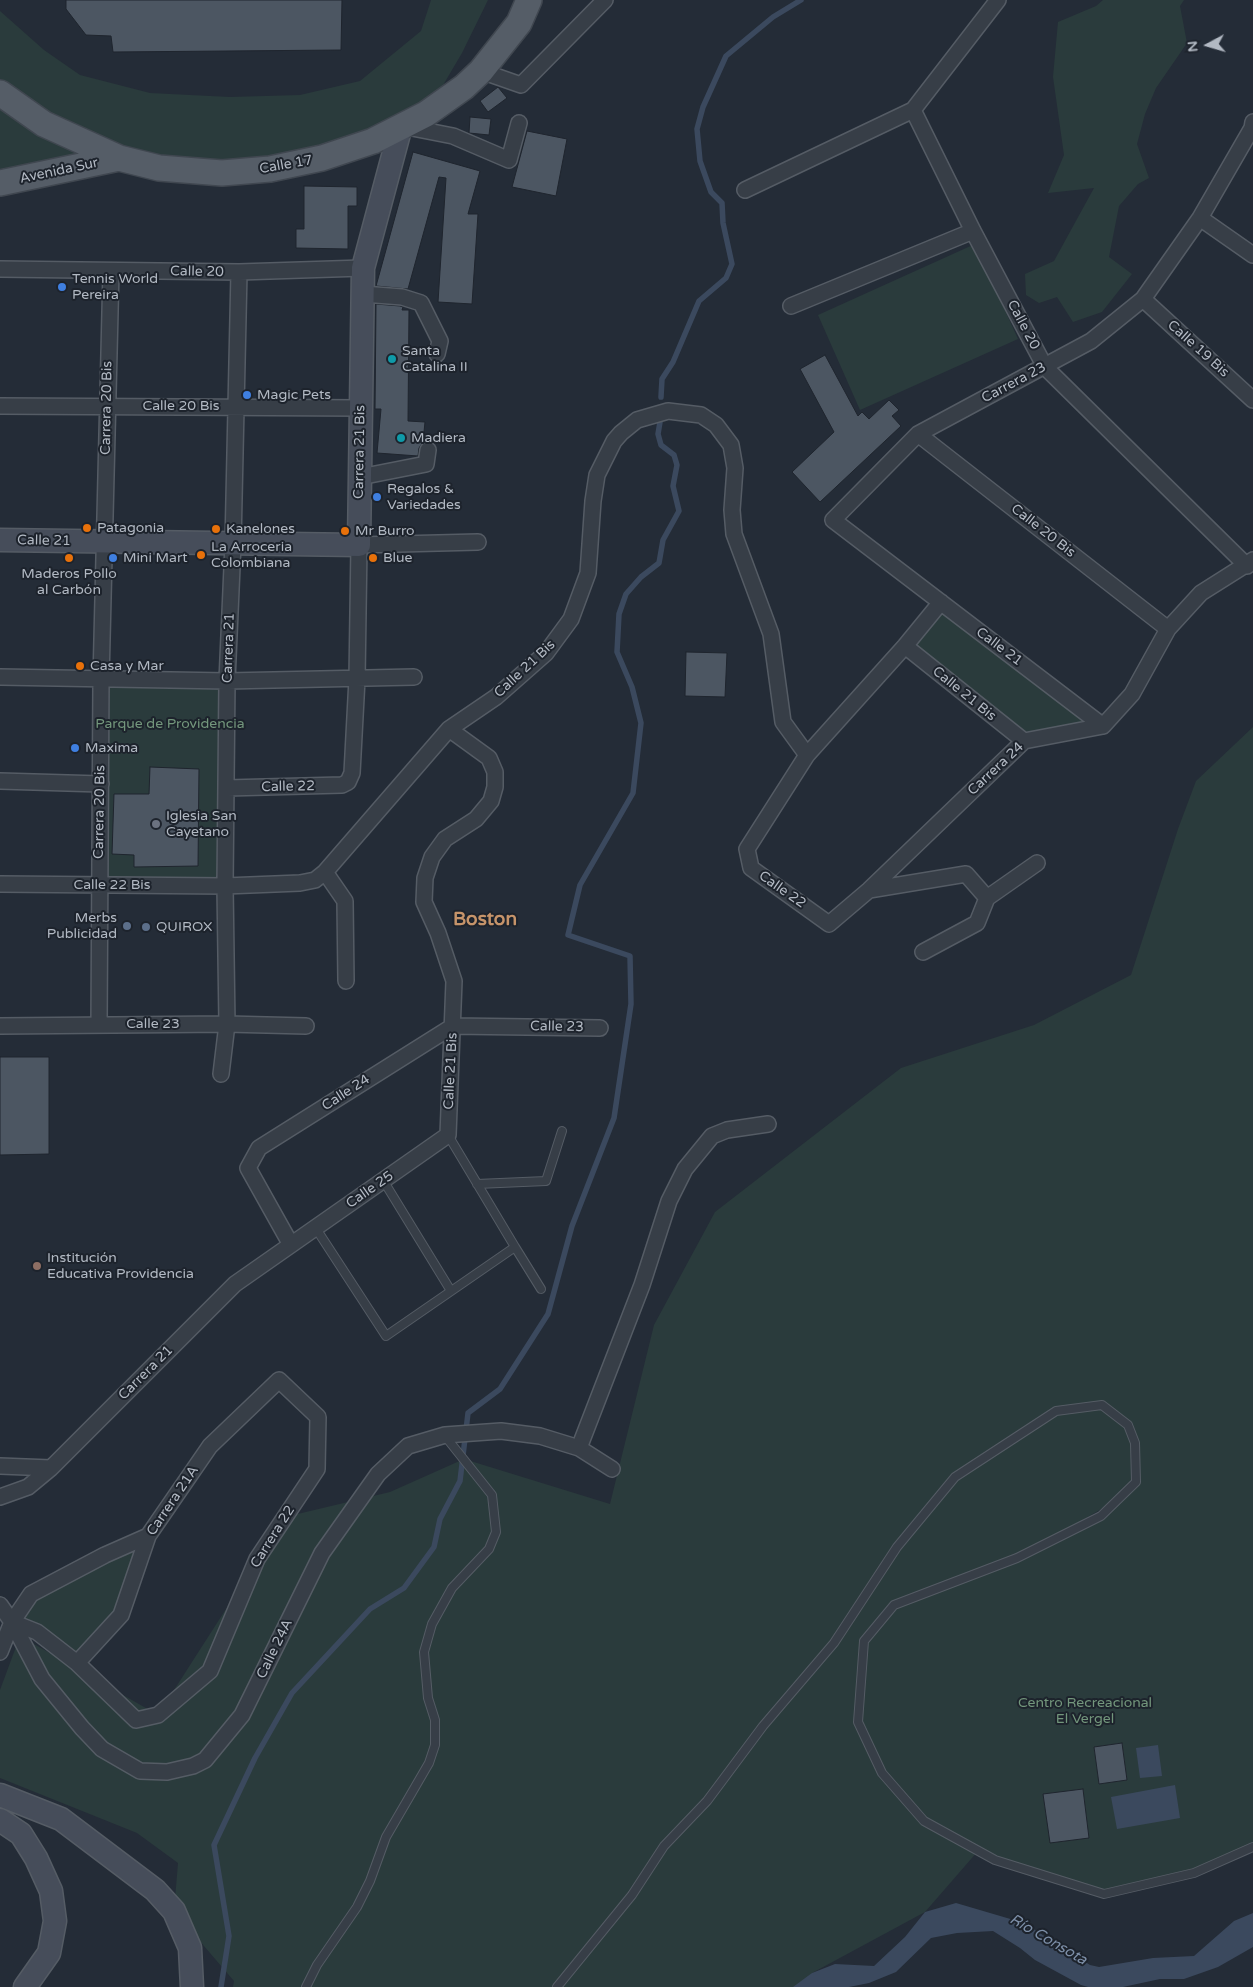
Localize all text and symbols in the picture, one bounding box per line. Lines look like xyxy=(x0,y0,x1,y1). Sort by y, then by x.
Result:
north arrow xyxy=(1183,20,1233,70)
text: N xyxy=(1184,40,1202,53)
street label: Calle 17 xyxy=(258,152,314,178)
street label: Avenida Sur xyxy=(18,154,100,188)
street label: Calle 20 xyxy=(170,263,224,281)
place label: Tennis World Pereira xyxy=(72,271,158,304)
marker: Tennis World Pereira xyxy=(56,281,68,293)
street label: Calle 20 xyxy=(1003,297,1043,353)
street label: Calle 19 Bis xyxy=(1164,317,1232,381)
place label: Santa Catalina II xyxy=(402,343,468,376)
marker: Santa Catalina II xyxy=(386,353,398,365)
street label: Carrera 23 xyxy=(979,359,1049,407)
street label: Carrera 20 Bis xyxy=(98,361,116,455)
place label: Magic Pets xyxy=(257,387,331,403)
marker: Magic Pets xyxy=(241,389,253,401)
street label: Calle 20 Bis xyxy=(142,398,220,414)
street label: Carrera 21 Bis xyxy=(351,405,369,499)
place label: Madiera xyxy=(411,430,466,446)
marker: Madiera xyxy=(395,432,407,444)
place label: Regalos & Variedades xyxy=(387,481,461,514)
marker: Regalos & Variedades xyxy=(371,491,383,503)
street label: Calle 20 Bis xyxy=(1007,501,1079,561)
place label: Patagonia xyxy=(97,520,164,536)
place label: Kanelones xyxy=(226,521,295,537)
marker: Patagonia xyxy=(81,522,93,534)
marker: Kanelones xyxy=(210,523,222,535)
place label: Mr Burro xyxy=(355,523,415,539)
marker: Mr Burro xyxy=(339,525,351,537)
street label: Calle 21 xyxy=(17,532,71,550)
place label: La Arroceria Colombiana xyxy=(211,539,292,572)
marker: La Arroceria Colombiana xyxy=(195,549,207,561)
place label: Mini Mart xyxy=(123,550,188,566)
place label: Blue xyxy=(383,550,413,566)
marker: Maderos Pollo al Carbón xyxy=(63,552,75,564)
marker: Mini Mart xyxy=(107,552,119,564)
marker: Blue xyxy=(367,552,379,564)
place label: Maderos Pollo al Carbón xyxy=(21,566,117,598)
street label: Carrera 21 xyxy=(219,612,239,684)
street label: Calle 21 xyxy=(972,624,1026,670)
street label: Calle 21 Bis xyxy=(491,637,559,701)
place label: Casa y Mar xyxy=(90,658,164,674)
marker: Casa y Mar xyxy=(74,660,86,672)
street label: Calle 21 Bis xyxy=(929,663,999,725)
park label: Parque de Providencia xyxy=(95,716,245,732)
street label: Carrera 24 xyxy=(964,739,1028,799)
place label: Maxima xyxy=(85,740,138,756)
marker: Maxima xyxy=(69,742,81,754)
street label: Carrera 20 Bis xyxy=(91,765,109,859)
street label: Calle 22 xyxy=(261,778,315,796)
place label: Iglesia San Cayetano xyxy=(166,808,237,840)
marker: Iglesia San Cayetano xyxy=(150,818,162,830)
street label: Calle 22 xyxy=(755,868,809,912)
street label: Calle 22 Bis xyxy=(73,877,151,893)
district label: Boston xyxy=(453,909,517,931)
place label: Merbs Publicidad xyxy=(47,910,117,942)
place label: QUIROX xyxy=(156,919,212,935)
marker: Merbs Publicidad xyxy=(121,920,133,932)
marker: QUIROX xyxy=(140,921,152,933)
street label: Calle 23 xyxy=(126,1016,180,1032)
street label: Calle 23 xyxy=(530,1018,584,1036)
street label: Calle 21 Bis xyxy=(441,1032,461,1110)
street label: Calle 24 xyxy=(319,1071,373,1115)
street label: Calle 25 xyxy=(343,1168,397,1212)
place label: Institución Educativa Providencia xyxy=(47,1250,194,1282)
marker: Institución Educativa Providencia xyxy=(31,1260,43,1272)
street label: Carrera 21 xyxy=(115,1342,177,1404)
street label: Carrera 21A xyxy=(143,1463,203,1539)
street label: Carrera 22 xyxy=(247,1503,299,1571)
street label: Calle 24A xyxy=(253,1616,297,1682)
park label: Centro Recreacional El Vergel xyxy=(1018,1695,1152,1728)
water label: Río Consota xyxy=(1006,1911,1090,1969)

